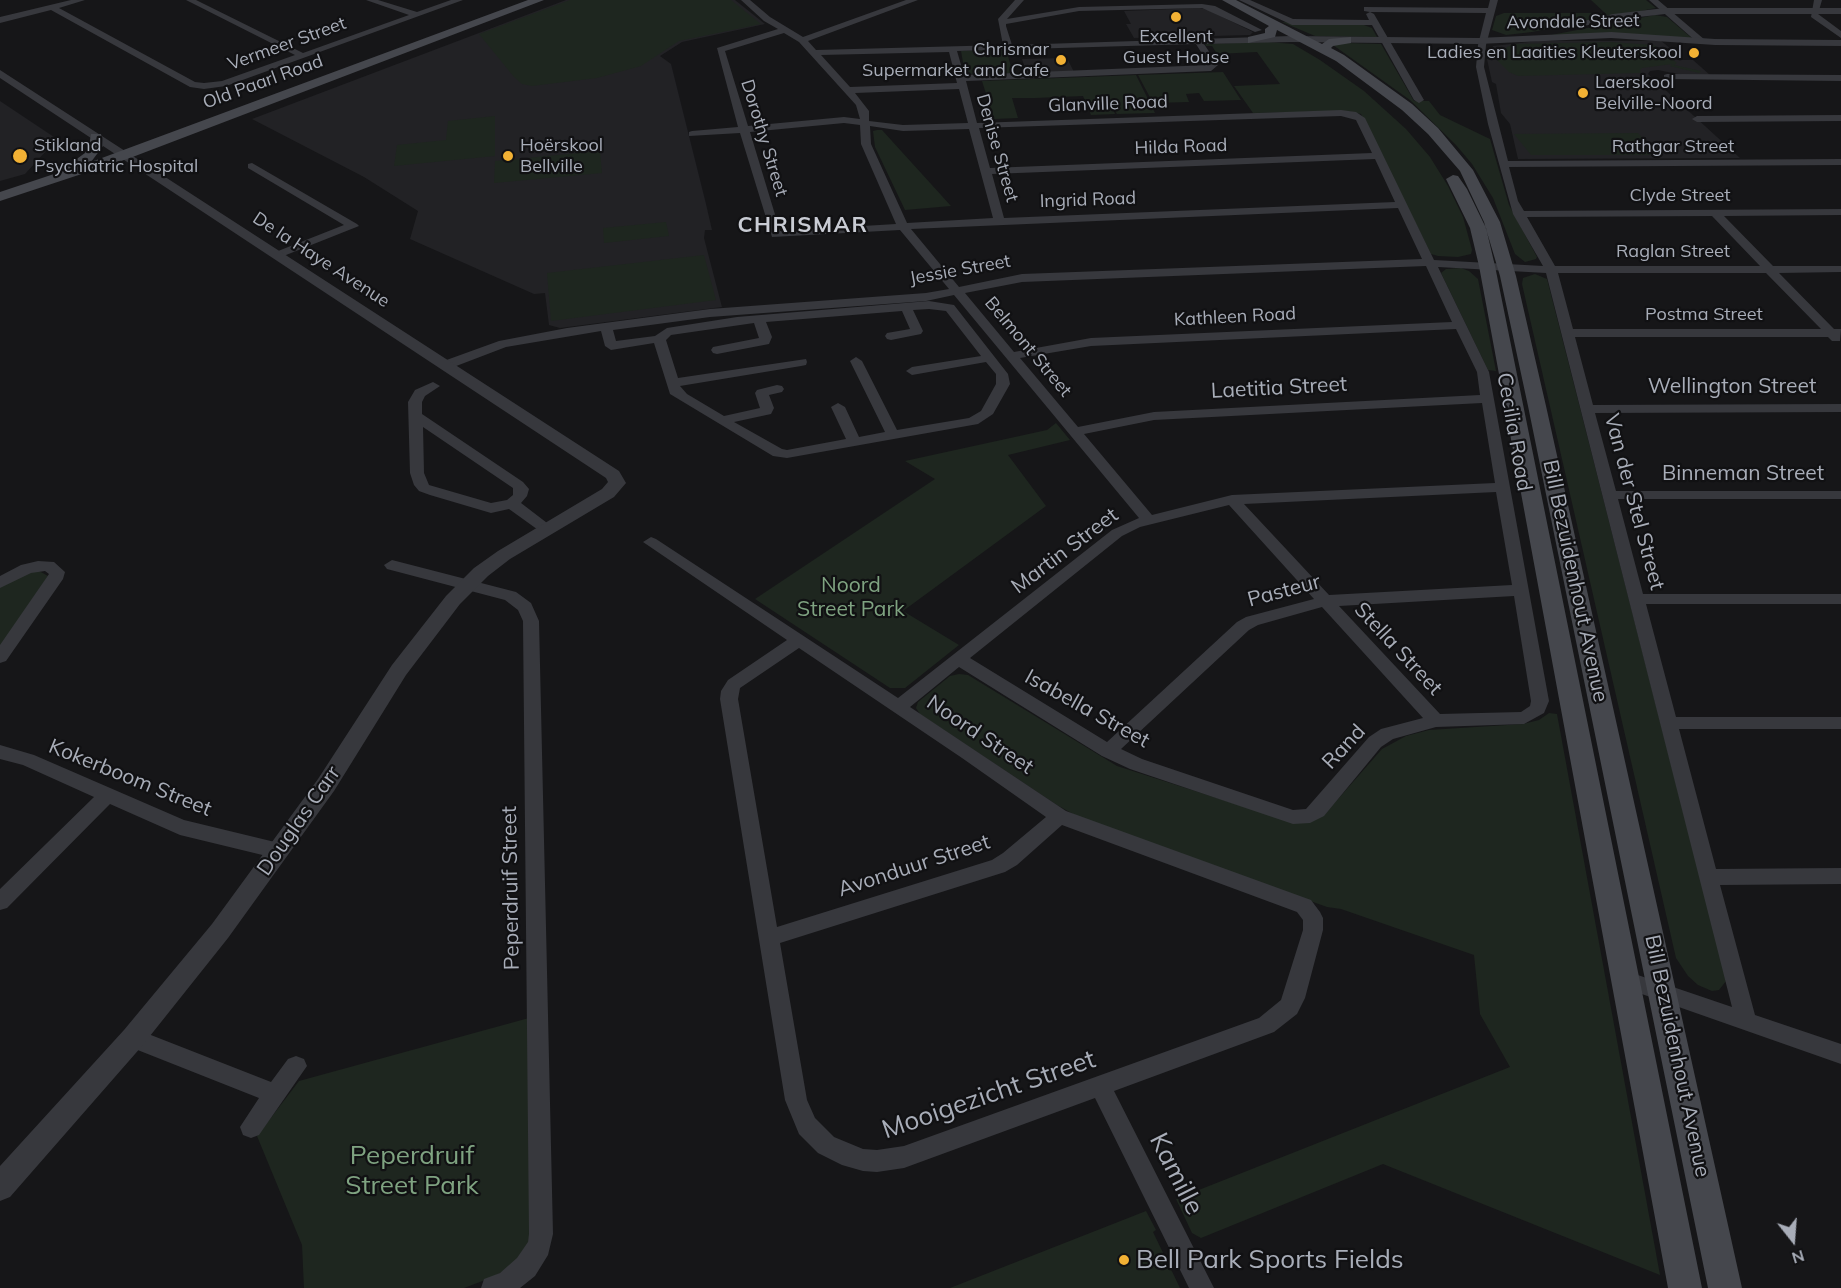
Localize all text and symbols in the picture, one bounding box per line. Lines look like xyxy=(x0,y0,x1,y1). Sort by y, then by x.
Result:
marker: Excellent Guest House xyxy=(1169,10,1183,24)
street label: Avondale Street xyxy=(1506,10,1640,34)
street label: Vermeer Street xyxy=(225,13,349,75)
place label: Excellent Guest House xyxy=(1123,26,1229,68)
place label: Chrismar Supermarket and Cafe xyxy=(862,39,1049,82)
place label: Ladies en Laaities Kleuterskool xyxy=(1427,42,1682,64)
marker: Ladies en Laaities Kleuterskool xyxy=(1687,46,1701,60)
street label: Old Paarl Road xyxy=(200,50,326,114)
marker: Chrismar Supermarket and Cafe xyxy=(1054,53,1068,67)
place label: Laerskool Belville-Noord xyxy=(1595,72,1713,115)
street label: Dorothy Street xyxy=(736,77,792,199)
marker: Laerskool Belville-Noord xyxy=(1576,86,1590,100)
street label: Glanville Road xyxy=(1048,91,1168,117)
street label: Denise Street xyxy=(971,92,1023,204)
place label: Stikland Psychiatric Hospital xyxy=(34,135,198,178)
place label: Hoërskool Bellville xyxy=(520,135,603,178)
street label: Hilda Road xyxy=(1134,135,1228,159)
street label: Rathgar Street xyxy=(1612,136,1734,158)
marker: Stikland Psychiatric Hospital xyxy=(11,147,29,165)
marker: Hoërskool Bellville xyxy=(501,149,515,163)
street label: Clyde Street xyxy=(1629,185,1731,207)
street label: Ingrid Road xyxy=(1039,188,1137,212)
street label: De la Haye Avenue xyxy=(249,208,393,312)
district label: CHRISMAR xyxy=(737,212,869,238)
street label: Raglan Street xyxy=(1616,241,1730,263)
street label: Jessie Street xyxy=(908,250,1012,290)
street label: Belmont Street xyxy=(980,293,1076,401)
street label: Kathleen Road xyxy=(1173,303,1297,331)
street label: Postma Street xyxy=(1645,304,1763,326)
street label: Cecilia Road xyxy=(1491,371,1537,493)
street label: Laetitia Street xyxy=(1210,372,1348,404)
street label: Wellington Street xyxy=(1648,374,1816,400)
street label: Van der Stel Street xyxy=(1598,411,1670,593)
street label: Bill Bezuidenhout Avenue xyxy=(1537,458,1613,704)
street label: Binneman Street xyxy=(1662,461,1824,487)
street label: Martin Street xyxy=(1007,503,1123,599)
street label: Pasteur xyxy=(1245,569,1323,613)
park label: Noord Street Park xyxy=(797,573,905,623)
street label: Stella Street xyxy=(1349,597,1447,701)
street label: Isabella Street xyxy=(1020,664,1154,754)
street label: Noord Street xyxy=(922,690,1038,780)
street label: Rand xyxy=(1317,719,1371,775)
street label: Kokerboom Street xyxy=(45,734,215,822)
street label: Douglas Carr xyxy=(252,761,346,881)
street label: Peperdruif Street xyxy=(497,806,525,970)
street label: Avonduur Street xyxy=(835,830,993,902)
street label: Bill Bezuidenhout Avenue xyxy=(1639,933,1715,1179)
street label: Mooigezicht Street xyxy=(878,1044,1100,1146)
street label: Kamille xyxy=(1142,1128,1210,1220)
park label: Peperdruif Street Park xyxy=(345,1140,479,1202)
north arrow xyxy=(1763,1210,1823,1270)
place label: Bell Park Sports Fields xyxy=(1136,1244,1404,1276)
text: N xyxy=(1790,1246,1807,1269)
marker: Bell Park Sports Fields xyxy=(1117,1253,1131,1267)

